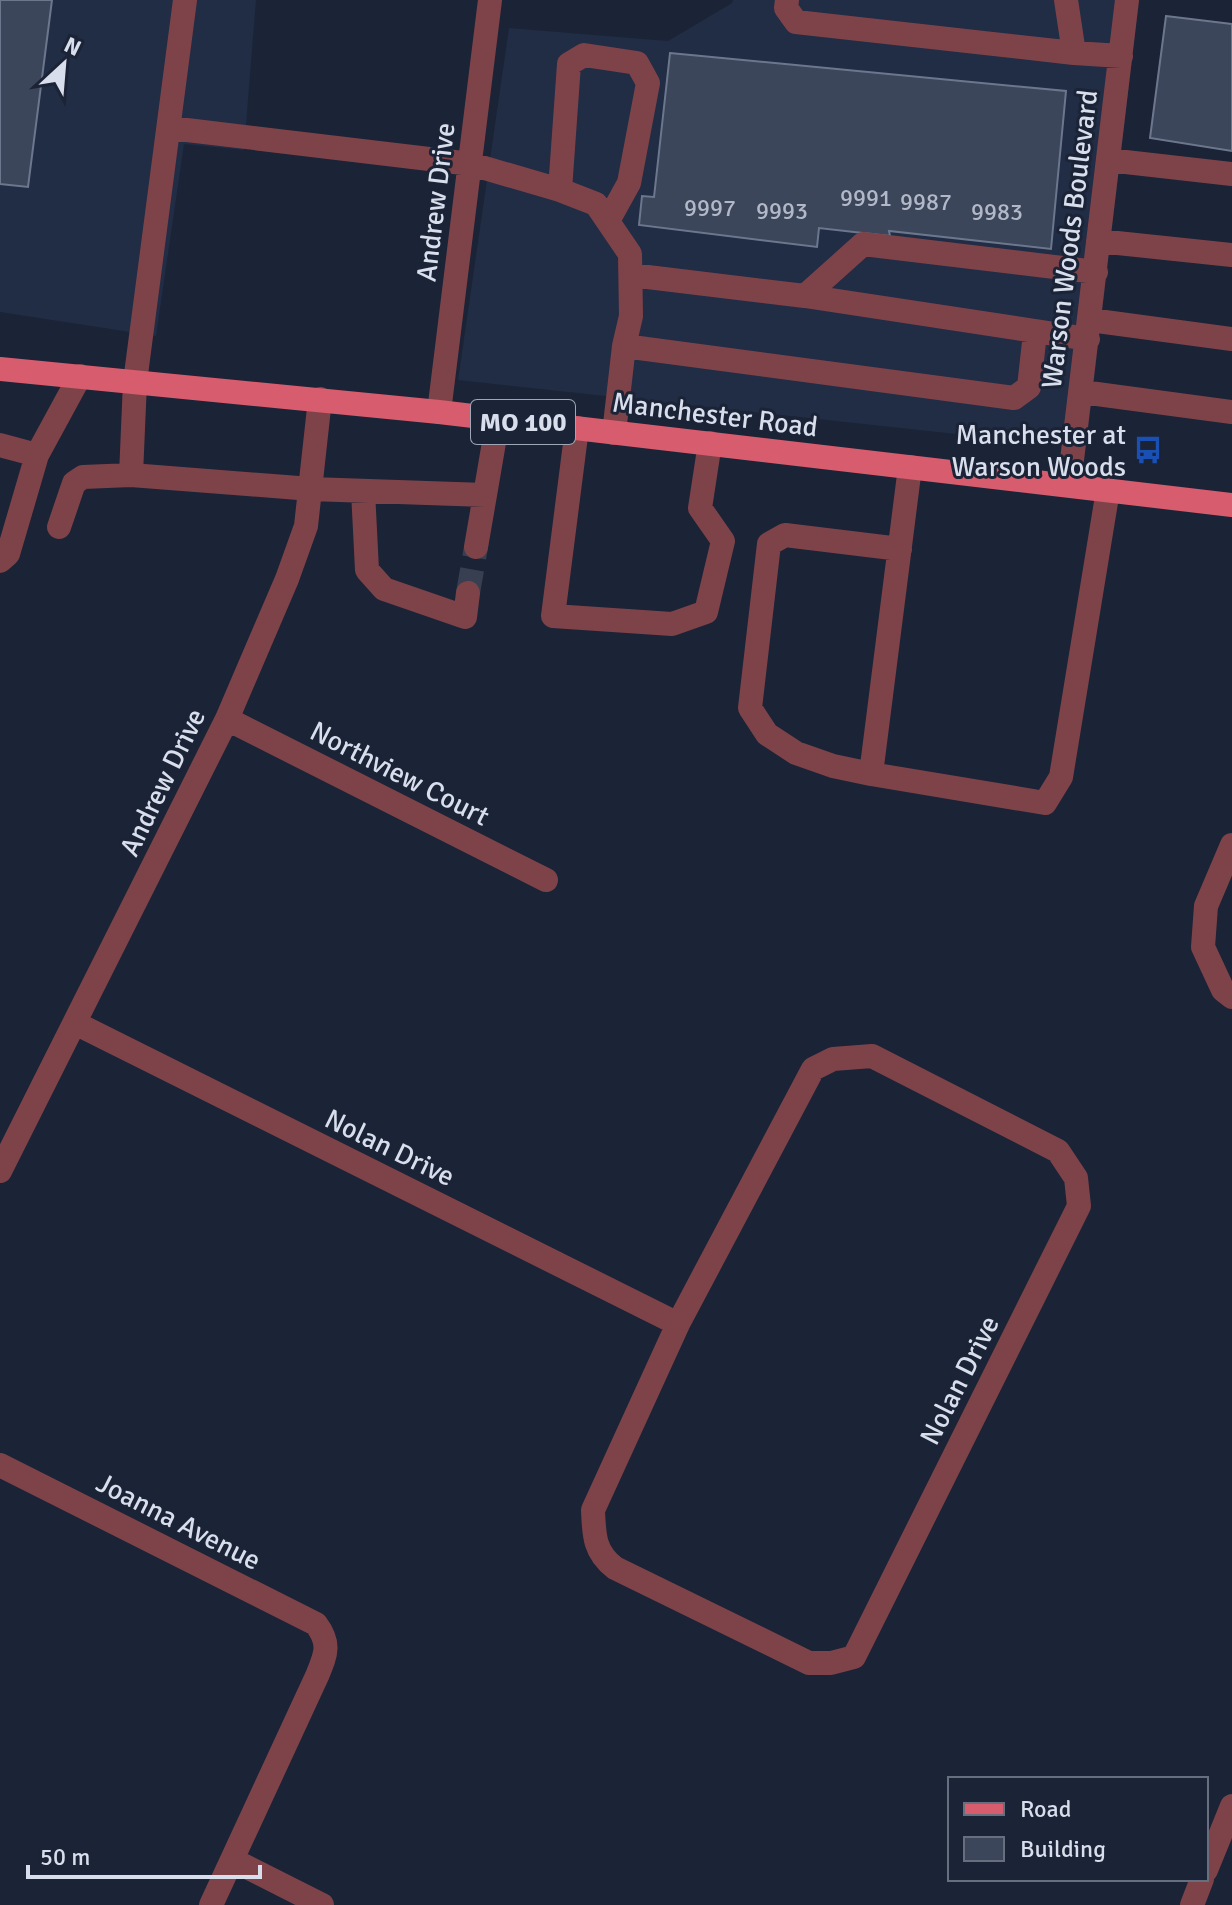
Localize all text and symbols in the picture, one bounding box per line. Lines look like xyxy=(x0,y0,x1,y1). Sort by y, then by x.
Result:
north arrow xyxy=(24,24,104,104)
text: N xyxy=(60,31,85,62)
street label: Warson Woods Boulevard xyxy=(1035,88,1105,390)
street label: Andrew Drive xyxy=(409,121,463,283)
house number: 9991 xyxy=(840,183,892,213)
house number: 9987 xyxy=(900,187,952,217)
house number: 9997 xyxy=(684,193,736,223)
house number: 9993 xyxy=(756,196,808,226)
house number: 9983 xyxy=(971,197,1023,227)
street label: Manchester Road xyxy=(610,386,820,444)
road number: MO 100 xyxy=(471,400,575,444)
place label: Manchester at Warson Woods xyxy=(952,418,1126,484)
bus stop icon: Manchester at Warson Woods xyxy=(1133,435,1163,465)
street label: Andrew Drive xyxy=(113,703,213,862)
street label: Northview Court xyxy=(304,714,495,834)
street label: Nolan Drive xyxy=(319,1102,460,1194)
street label: Nolan Drive xyxy=(913,1310,1007,1451)
street label: Joanna Avenue xyxy=(91,1466,266,1578)
legend xyxy=(948,1777,1208,1881)
text: Road xyxy=(1020,1794,1071,1824)
scale bar xyxy=(28,1829,260,1879)
text: Building xyxy=(1020,1834,1106,1864)
text: 50 m xyxy=(40,1842,90,1872)

